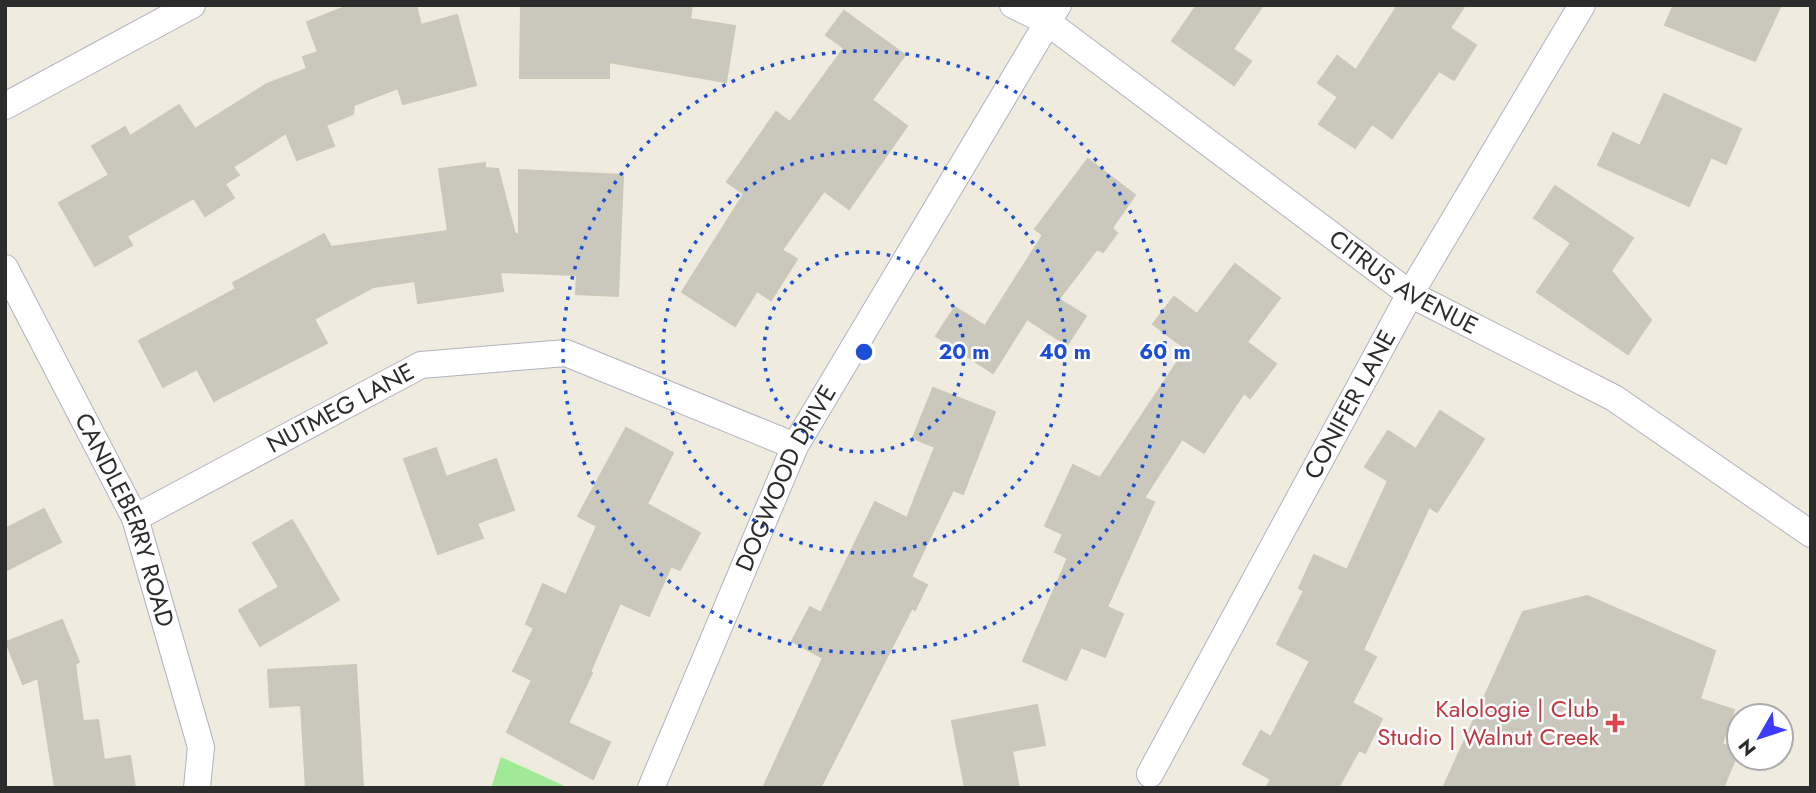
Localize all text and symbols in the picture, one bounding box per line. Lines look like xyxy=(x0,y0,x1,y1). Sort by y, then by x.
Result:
street label: CITRUS AVENUE xyxy=(1322,221,1484,343)
street label: CONIFER LANE xyxy=(1295,324,1404,485)
text: 20 m xyxy=(938,337,990,367)
text: 40 m xyxy=(1039,337,1091,367)
text: 60 m xyxy=(1139,337,1191,367)
centre of rings xyxy=(852,340,876,364)
street label: NUTMEG LANE xyxy=(260,354,420,461)
street label: DOGWOOD DRIVE xyxy=(726,378,845,577)
street label: CANDLEBERRY ROAD xyxy=(66,407,184,631)
place label: Kalologie | Club Studio | Walnut Creek xyxy=(1377,691,1599,754)
north arrow xyxy=(1725,702,1795,772)
marker: Kalologie | Club Studio | Walnut Creek xyxy=(1605,713,1625,733)
text: N xyxy=(1732,733,1762,762)

